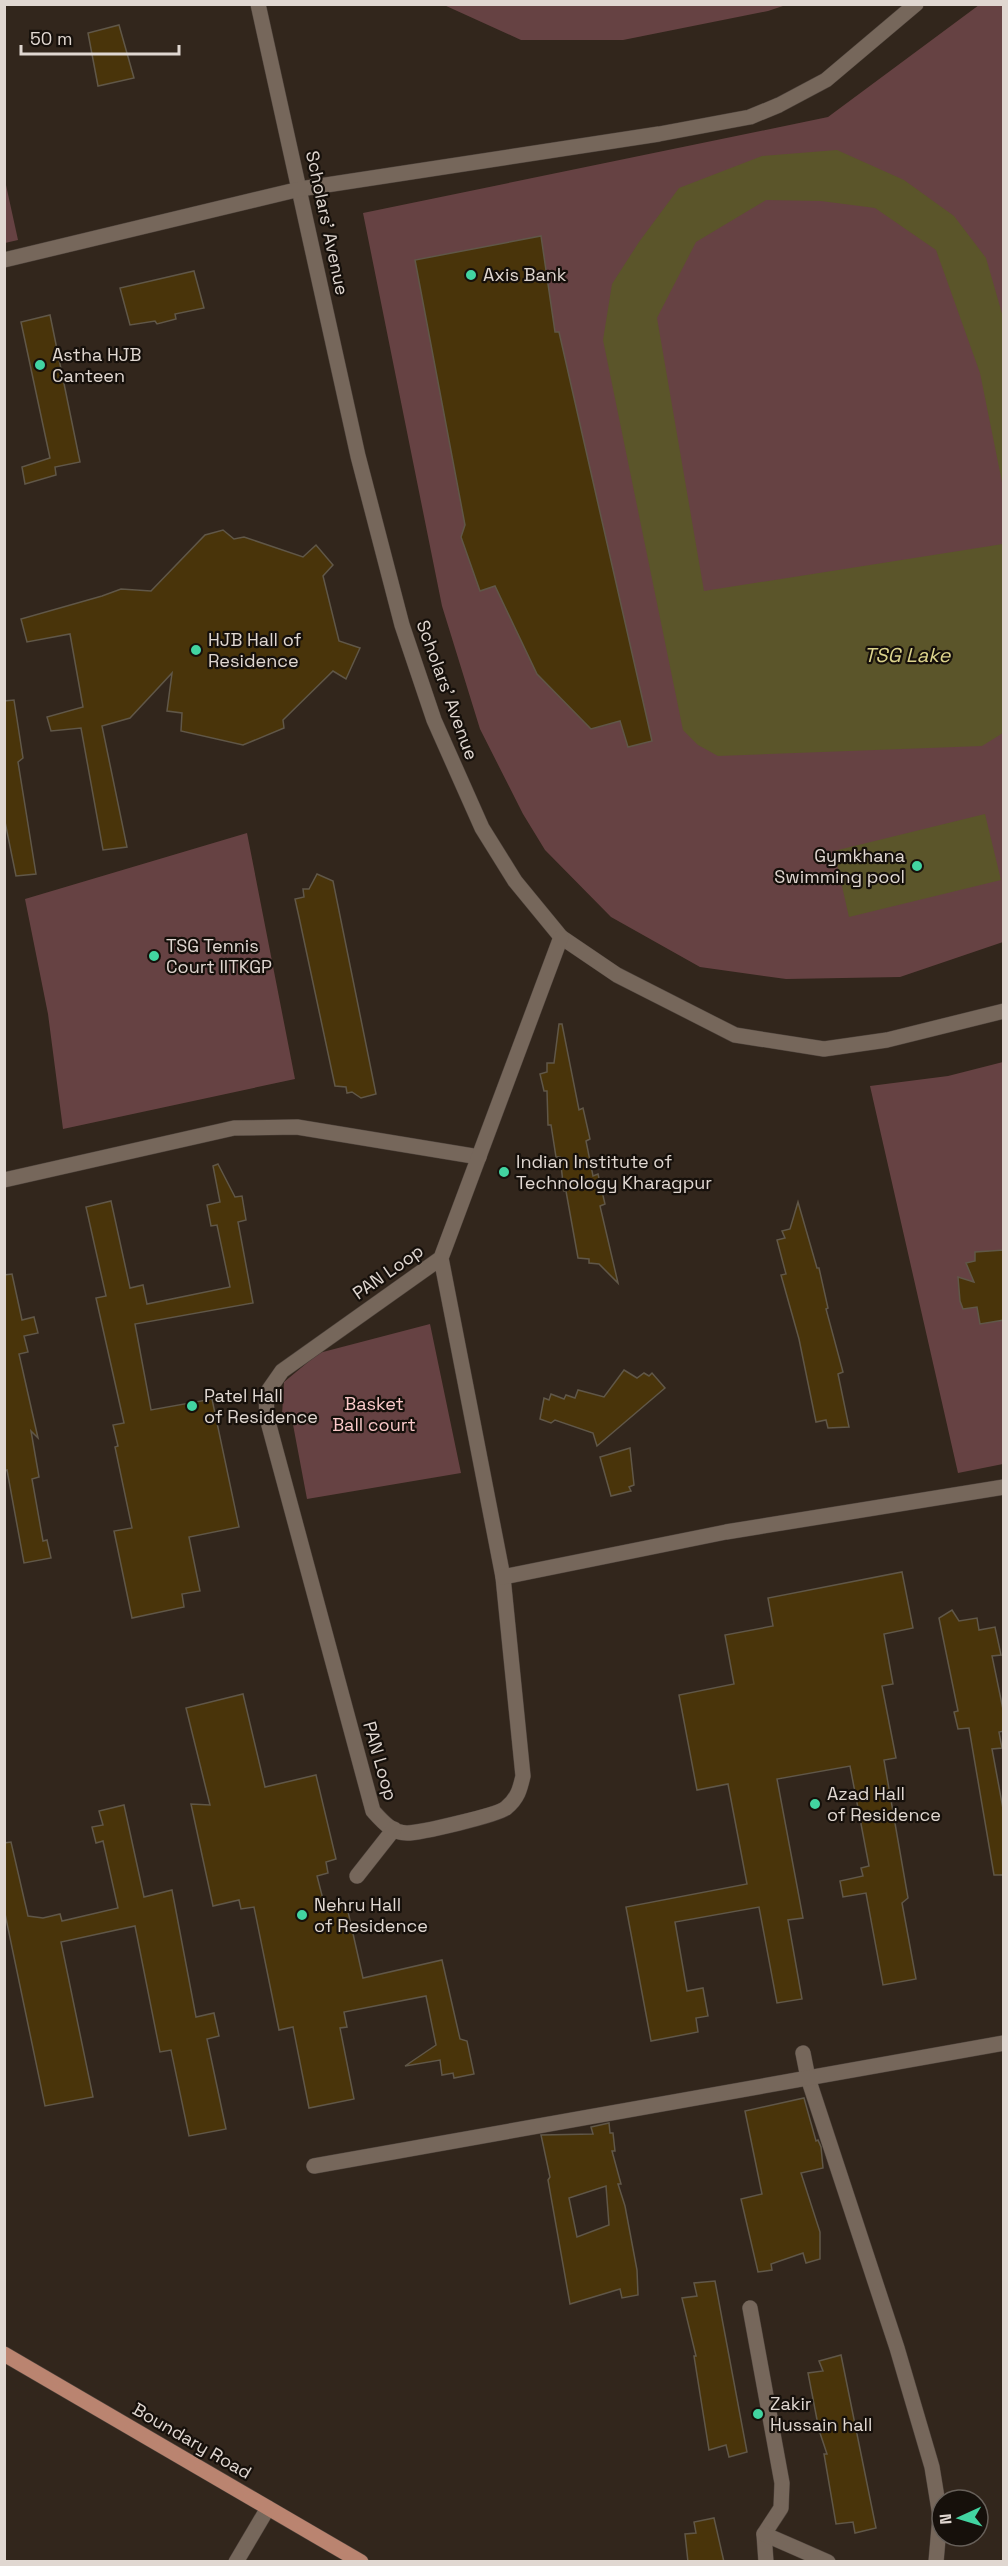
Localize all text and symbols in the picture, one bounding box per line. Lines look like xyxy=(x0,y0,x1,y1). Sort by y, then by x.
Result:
scale bar xyxy=(21,18,178,56)
text: 50 m xyxy=(30,27,72,50)
street label: Scholars' Avenue xyxy=(301,149,354,297)
place label: Axis Bank xyxy=(483,263,567,286)
marker: Axis Bank xyxy=(464,268,478,282)
place label: Astha HJB Canteen xyxy=(52,343,141,387)
marker: Astha HJB Canteen xyxy=(33,358,47,372)
street label: Scholars' Avenue xyxy=(411,617,483,763)
place label: HJB Hall of Residence xyxy=(208,628,301,672)
water label: TSG Lake xyxy=(864,642,951,668)
marker: HJB Hall of Residence xyxy=(189,643,203,657)
place label: Gymkhana Swimming pool xyxy=(774,844,905,888)
marker: Gymkhana Swimming pool xyxy=(910,859,924,873)
place label: TSG Tennis Court IITKGP xyxy=(166,934,272,978)
marker: TSG Tennis Court IITKGP xyxy=(147,949,161,963)
place label: Indian Institute of Technology Kharagpur xyxy=(516,1150,712,1194)
marker: Indian Institute of Technology Kharagpur xyxy=(497,1165,511,1179)
street label: PAN Loop xyxy=(348,1239,428,1304)
place label: Patel Hall of Residence xyxy=(204,1384,318,1428)
park label: Basket Ball court xyxy=(332,1392,416,1436)
marker: Patel Hall of Residence xyxy=(185,1399,199,1413)
street label: PAN Loop xyxy=(358,1719,403,1803)
place label: Azad Hall of Residence xyxy=(827,1782,941,1826)
marker: Azad Hall of Residence xyxy=(808,1797,822,1811)
place label: Nehru Hall of Residence xyxy=(314,1893,428,1937)
marker: Nehru Hall of Residence xyxy=(295,1908,309,1922)
place label: Zakir Hussain hall xyxy=(770,2392,872,2436)
street label: Boundary Road xyxy=(129,2397,256,2484)
marker: Zakir Hussain hall xyxy=(751,2407,765,2421)
north arrow xyxy=(930,2488,990,2548)
text: N xyxy=(935,2513,956,2525)

